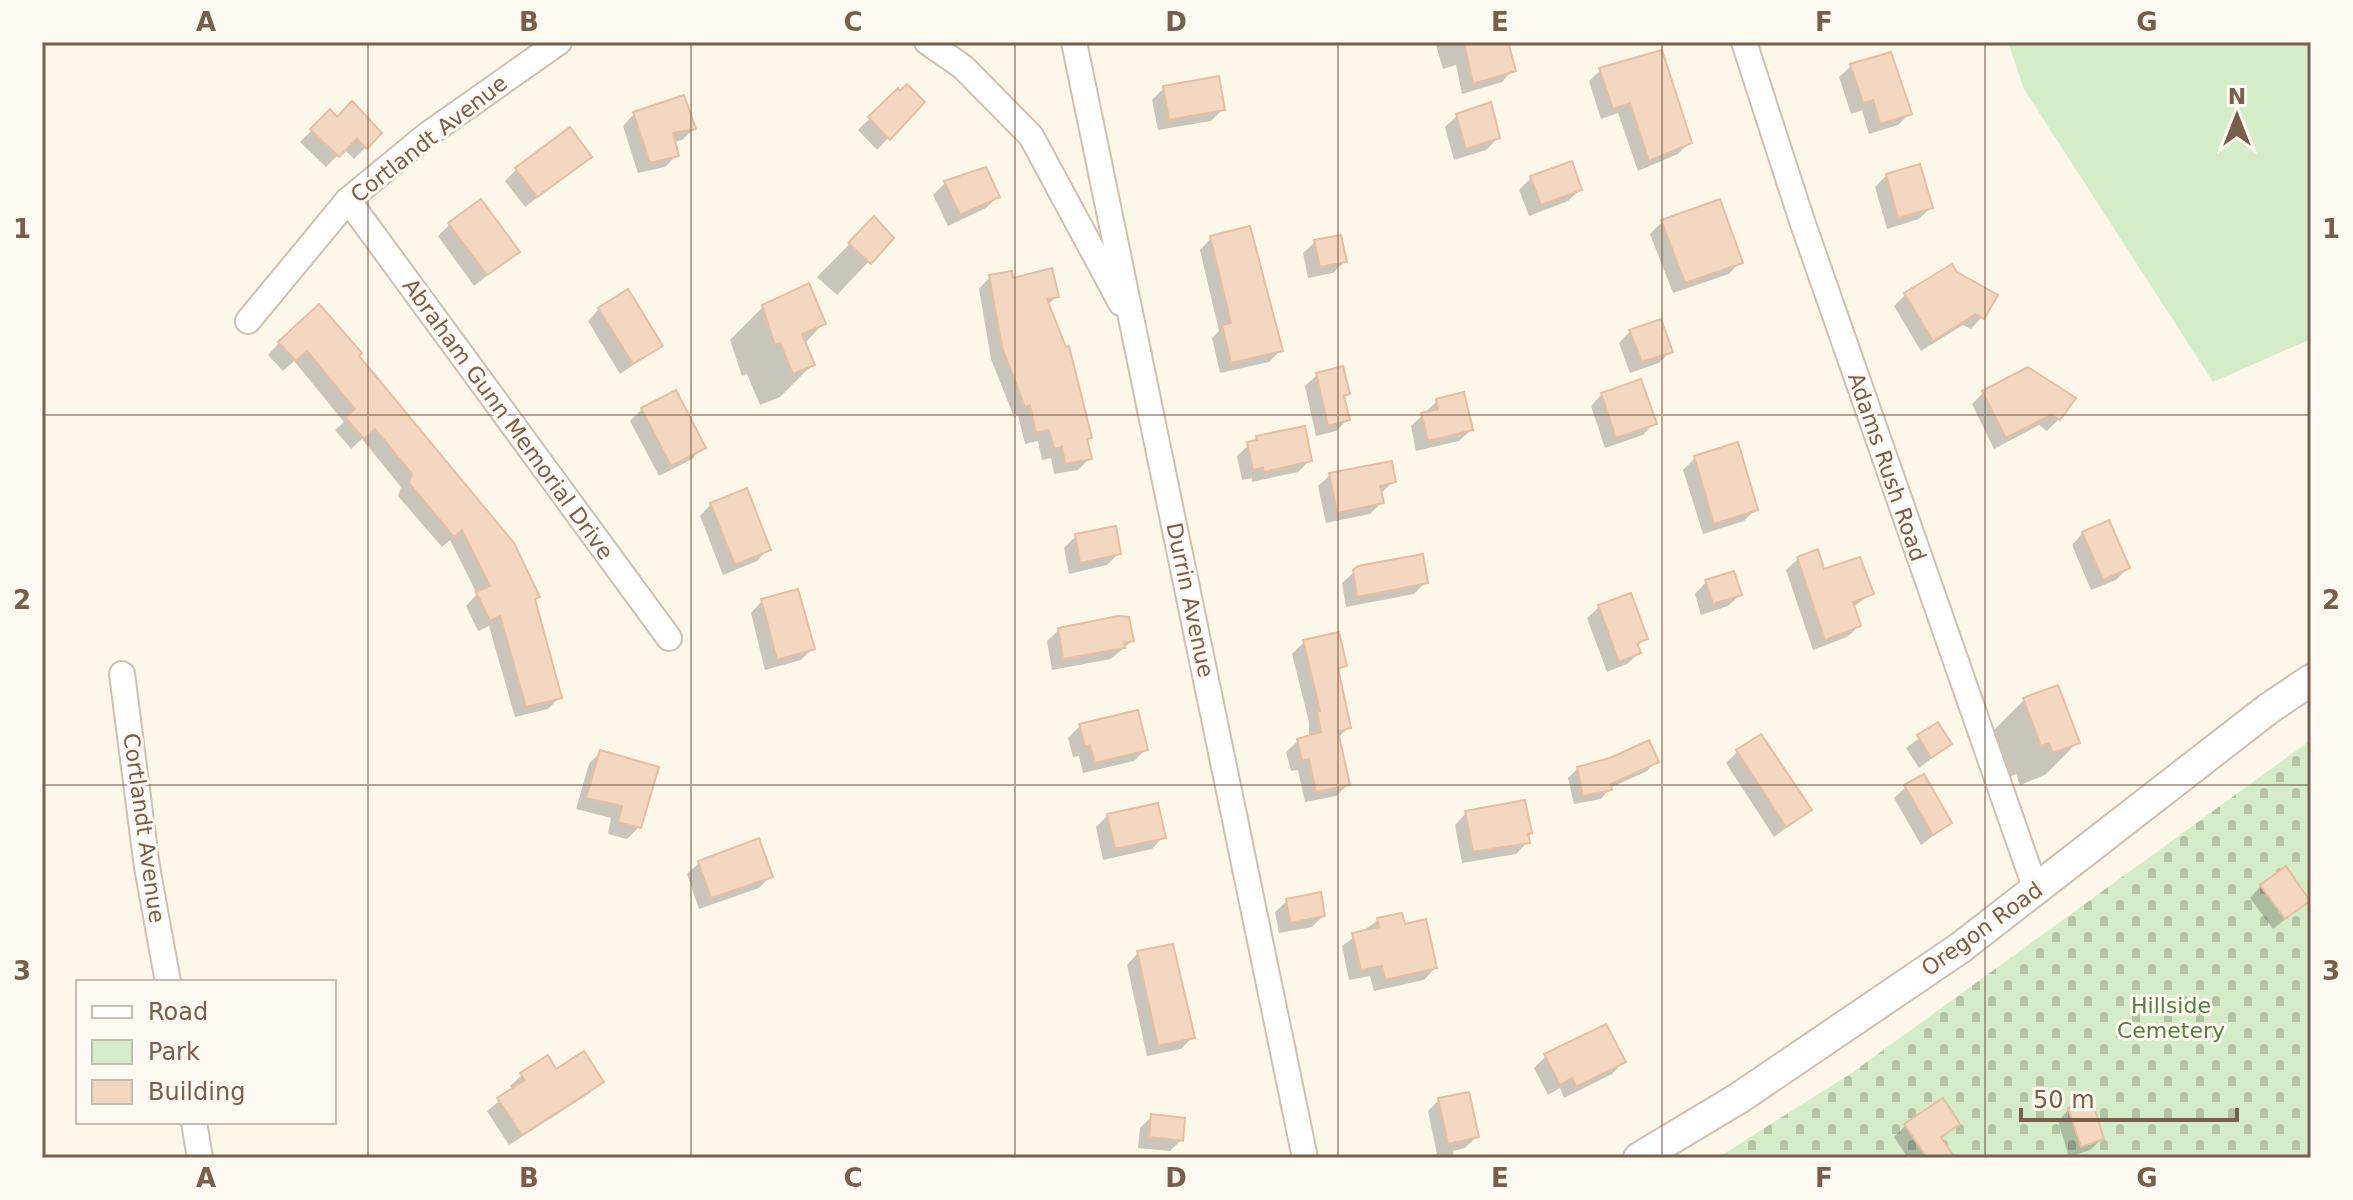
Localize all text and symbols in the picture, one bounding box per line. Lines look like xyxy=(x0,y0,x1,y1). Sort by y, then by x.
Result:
text: A xyxy=(196,7,216,37)
text: B xyxy=(519,7,539,37)
text: C xyxy=(843,7,863,37)
text: D xyxy=(1165,7,1187,37)
text: E xyxy=(1491,7,1509,37)
text: F xyxy=(1815,7,1833,37)
text: G xyxy=(2136,7,2158,37)
street label: Cortlandt Avenue xyxy=(346,70,512,208)
north arrow xyxy=(2197,76,2277,156)
text: N xyxy=(2228,84,2246,109)
text: 1 xyxy=(13,214,31,244)
text: 1 xyxy=(2322,214,2340,244)
street label: Abraham Gunn Memorial Drive xyxy=(398,274,618,564)
street label: Adams Rush Road xyxy=(1843,369,1931,565)
street label: Durrin Avenue xyxy=(1161,520,1219,680)
text: 2 xyxy=(13,585,31,615)
text: 2 xyxy=(2322,585,2340,615)
street label: Cortlandt Avenue xyxy=(118,732,170,924)
street label: Oregon Road xyxy=(1917,877,2047,981)
text: 3 xyxy=(13,956,31,986)
text: 3 xyxy=(2322,956,2340,986)
legend xyxy=(76,980,336,1124)
park label: Hillside Cemetery xyxy=(2117,993,2225,1043)
text: Road xyxy=(148,998,208,1026)
text: Park xyxy=(148,1038,200,1066)
scale bar xyxy=(2021,1072,2237,1122)
text: Building xyxy=(148,1078,245,1106)
text: 50 m xyxy=(2033,1086,2095,1114)
text: A xyxy=(196,1163,216,1193)
text: B xyxy=(519,1163,539,1193)
text: C xyxy=(843,1163,863,1193)
text: D xyxy=(1165,1163,1187,1193)
text: E xyxy=(1491,1163,1509,1193)
text: F xyxy=(1815,1163,1833,1193)
text: G xyxy=(2136,1163,2158,1193)

